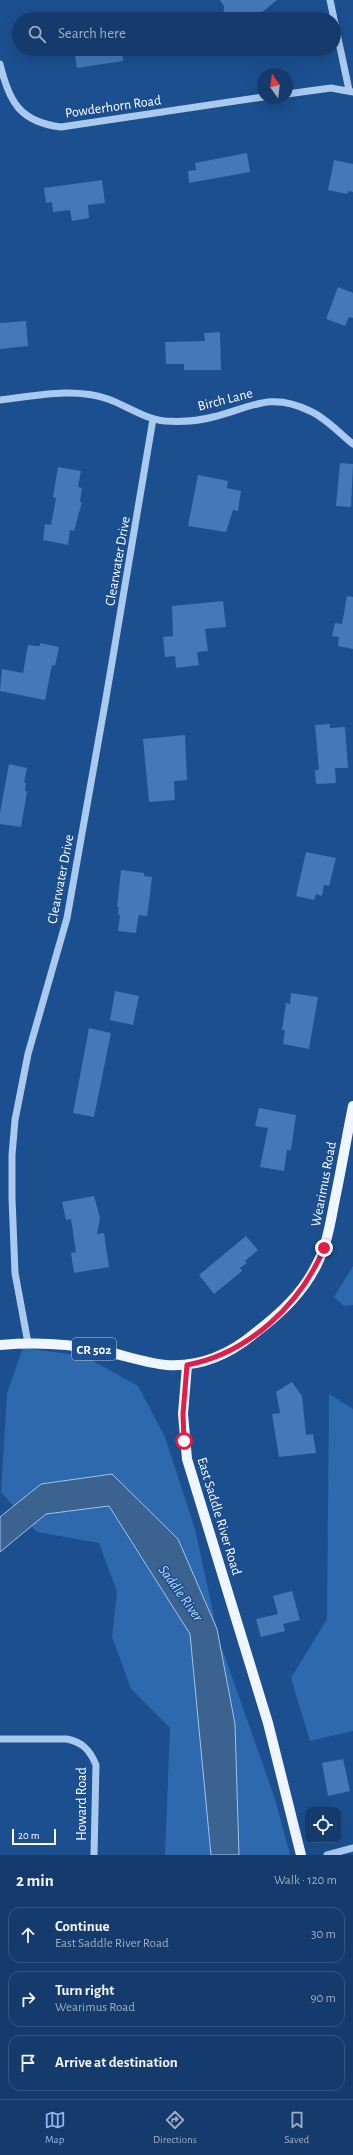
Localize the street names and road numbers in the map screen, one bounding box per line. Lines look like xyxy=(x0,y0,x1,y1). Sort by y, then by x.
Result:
street label: Powderhorn Road xyxy=(64,93,162,121)
street label: Birch Lane xyxy=(196,386,254,414)
street label: Clearwater Drive xyxy=(103,515,133,607)
street label: Clearwater Drive xyxy=(45,833,76,925)
street label: Wearimus Road xyxy=(309,1141,339,1228)
road number: CR 502 xyxy=(72,1338,116,1360)
street label: East Saddle River Road xyxy=(194,1456,244,1577)
street label: Howard Road xyxy=(75,1767,89,1841)

